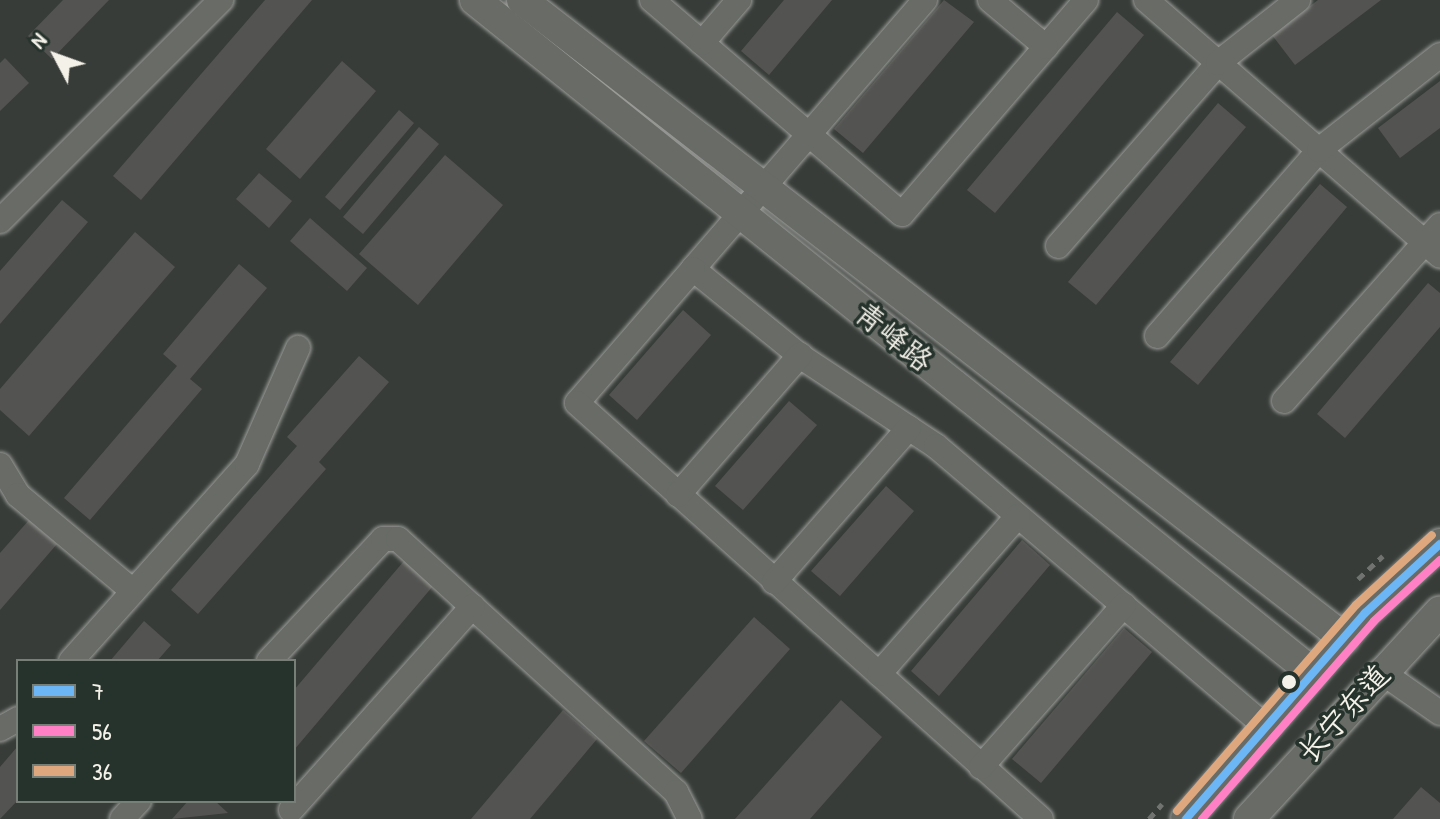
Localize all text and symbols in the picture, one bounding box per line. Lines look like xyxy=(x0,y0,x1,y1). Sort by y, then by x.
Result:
north arrow xyxy=(16,16,96,96)
text: N xyxy=(23,26,53,55)
street label: 青峰路 xyxy=(848,294,940,378)
street label: 长宁东道 xyxy=(1289,656,1397,770)
legend xyxy=(16,659,296,803)
unlabelled marker xyxy=(1281,674,1297,690)
text: 7 xyxy=(92,675,104,707)
text: 56 xyxy=(92,715,112,747)
text: 36 xyxy=(92,755,112,787)

